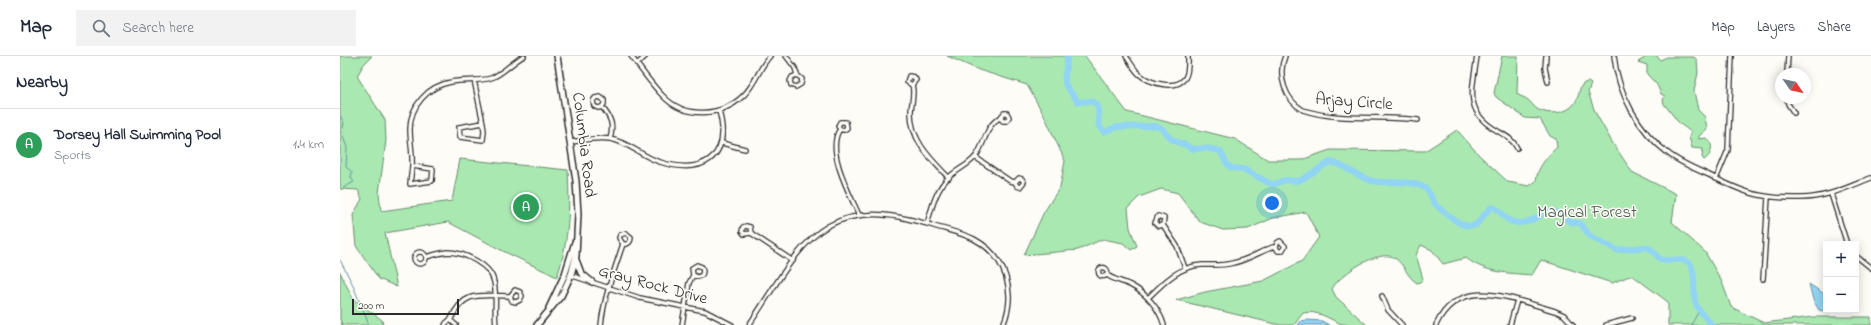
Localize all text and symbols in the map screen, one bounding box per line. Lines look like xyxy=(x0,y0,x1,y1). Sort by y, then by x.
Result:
search box xyxy=(76,10,356,46)
text: Map xyxy=(20,14,52,41)
icon: search xyxy=(90,17,112,39)
text: Search here xyxy=(122,17,194,39)
text: Map xyxy=(1711,17,1735,38)
text: Layers xyxy=(1757,17,1795,38)
text: Share xyxy=(1817,17,1851,38)
north arrow xyxy=(1775,68,1811,104)
text: Nearby xyxy=(16,70,68,95)
street label: Arjay Circle xyxy=(1314,87,1394,118)
street label: Columbia Road xyxy=(565,91,603,199)
text: Dorsey Hall Swimming Pool xyxy=(54,124,221,146)
text: A xyxy=(25,135,33,154)
text: 1.4 km xyxy=(293,135,324,154)
text: Sports xyxy=(54,146,91,165)
pin: A xyxy=(513,192,539,222)
your location xyxy=(1262,193,1282,213)
park label: Magical Forest xyxy=(1537,200,1637,227)
map controls xyxy=(1823,241,1859,313)
button: + xyxy=(1823,241,1859,277)
street label: Gray Rock Drive xyxy=(596,258,711,313)
button: − xyxy=(1823,277,1859,313)
scale bar xyxy=(352,297,459,316)
text: 200 m xyxy=(358,298,384,314)

